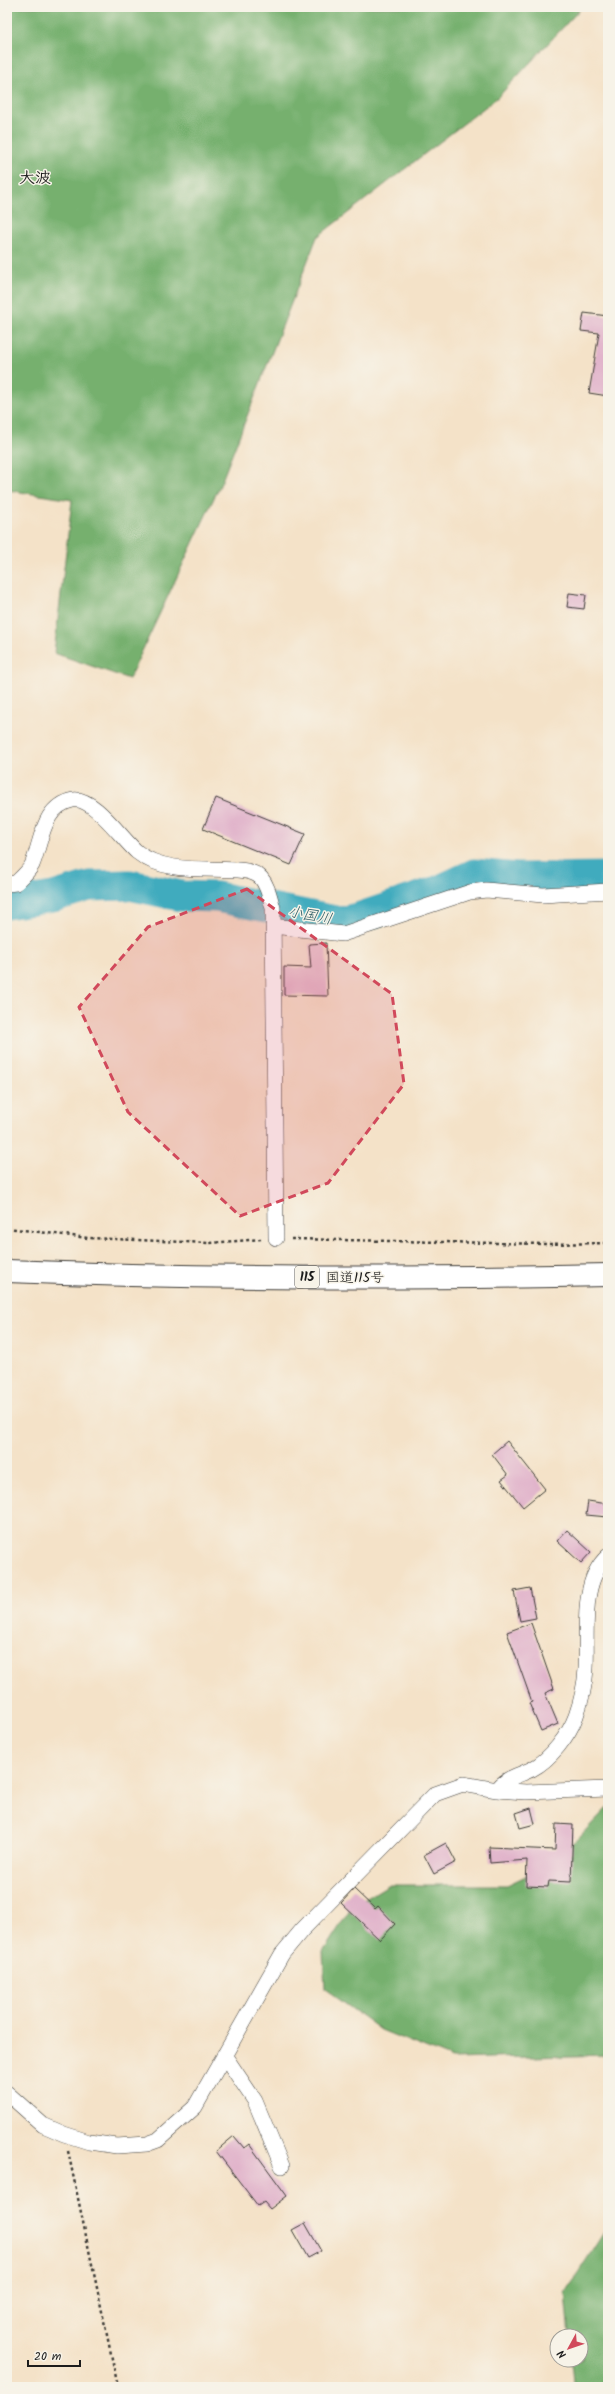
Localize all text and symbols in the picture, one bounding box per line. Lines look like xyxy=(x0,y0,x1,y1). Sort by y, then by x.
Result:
district label: 大波 xyxy=(19,166,51,191)
water label: 小国川 xyxy=(286,900,334,932)
road number: 115 xyxy=(295,1266,319,1288)
street label: 国道115号 xyxy=(326,1267,384,1289)
north arrow xyxy=(549,2328,589,2368)
scale bar xyxy=(28,2342,80,2368)
text: N xyxy=(553,2345,571,2362)
text: 20 m xyxy=(34,2347,62,2366)

